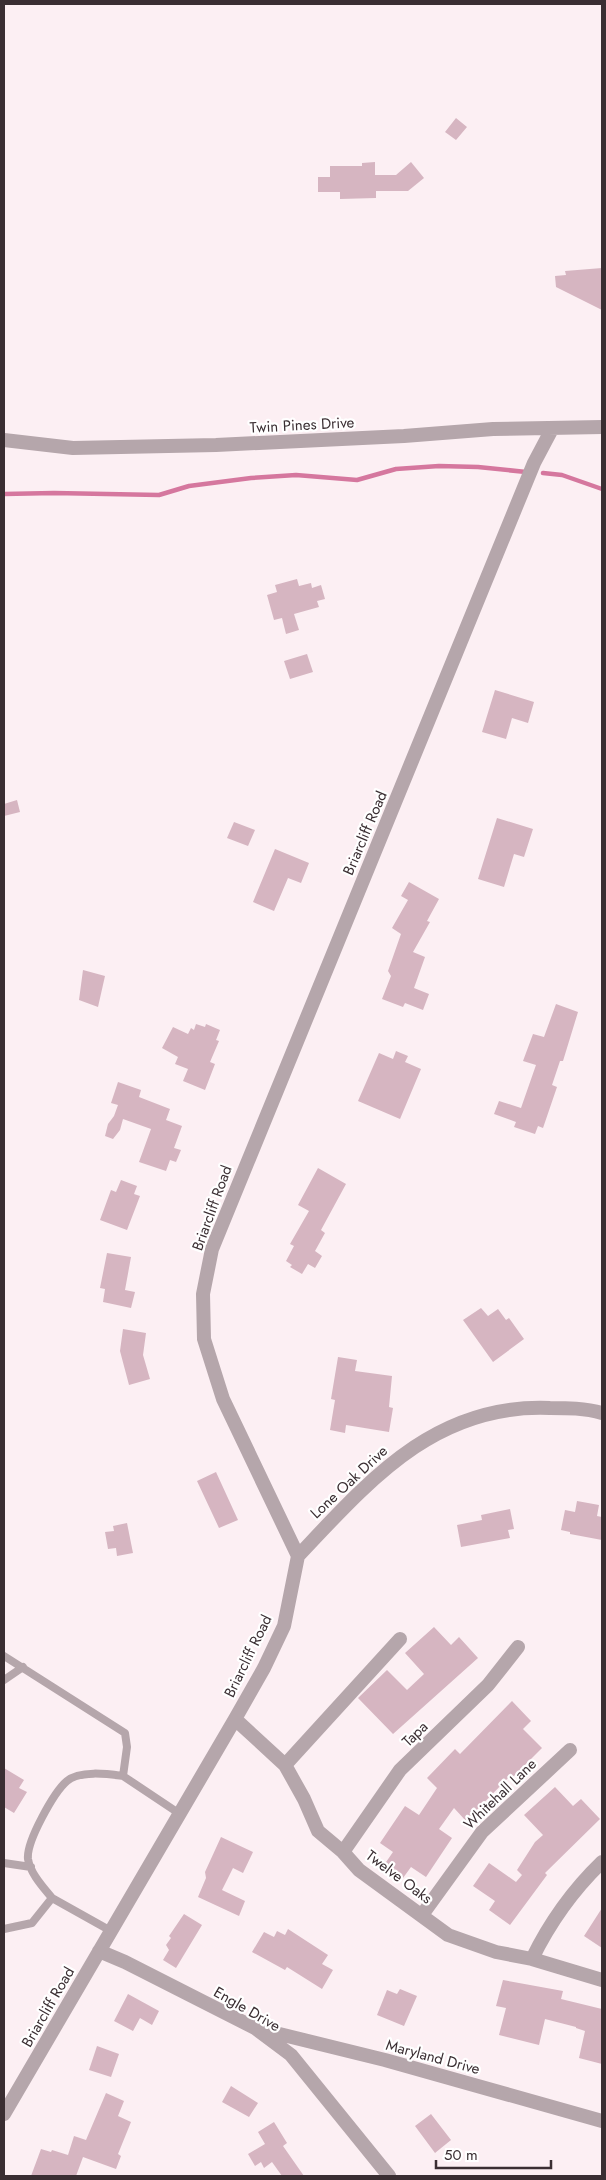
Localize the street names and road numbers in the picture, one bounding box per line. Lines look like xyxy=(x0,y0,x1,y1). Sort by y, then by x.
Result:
street label: Twin Pines Drive xyxy=(249,411,355,439)
street label: Briarcliff Road xyxy=(337,788,393,878)
street label: Briarcliff Road xyxy=(186,1162,238,1254)
street label: Lone Oak Drive xyxy=(305,1440,393,1524)
street label: Briarcliff Road xyxy=(218,1611,278,1701)
street label: Tapa xyxy=(397,1716,433,1752)
street label: Whitehall Lane xyxy=(459,1753,542,1835)
street label: Twelve Oaks xyxy=(361,1845,437,1909)
street label: Briarcliff Road xyxy=(16,1963,80,2051)
street label: Engle Drive xyxy=(210,1981,285,2037)
street label: Maryland Drive xyxy=(384,2034,483,2080)

